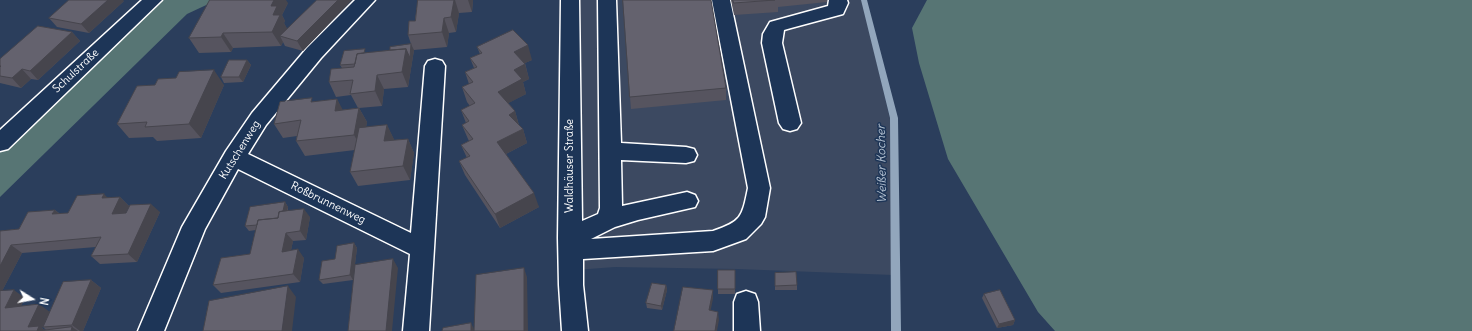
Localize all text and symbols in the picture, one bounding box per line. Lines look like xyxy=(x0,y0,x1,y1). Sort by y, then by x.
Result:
street label: Schulstraße xyxy=(50,46,102,96)
street label: Kutschenweg xyxy=(217,118,263,182)
street label: Waldhäuser Straße xyxy=(563,119,577,213)
water label: Weißer Kocher xyxy=(874,124,890,204)
street label: Roßbrunnenweg xyxy=(288,179,368,227)
north arrow xyxy=(12,279,52,319)
text: N xyxy=(36,296,51,306)

